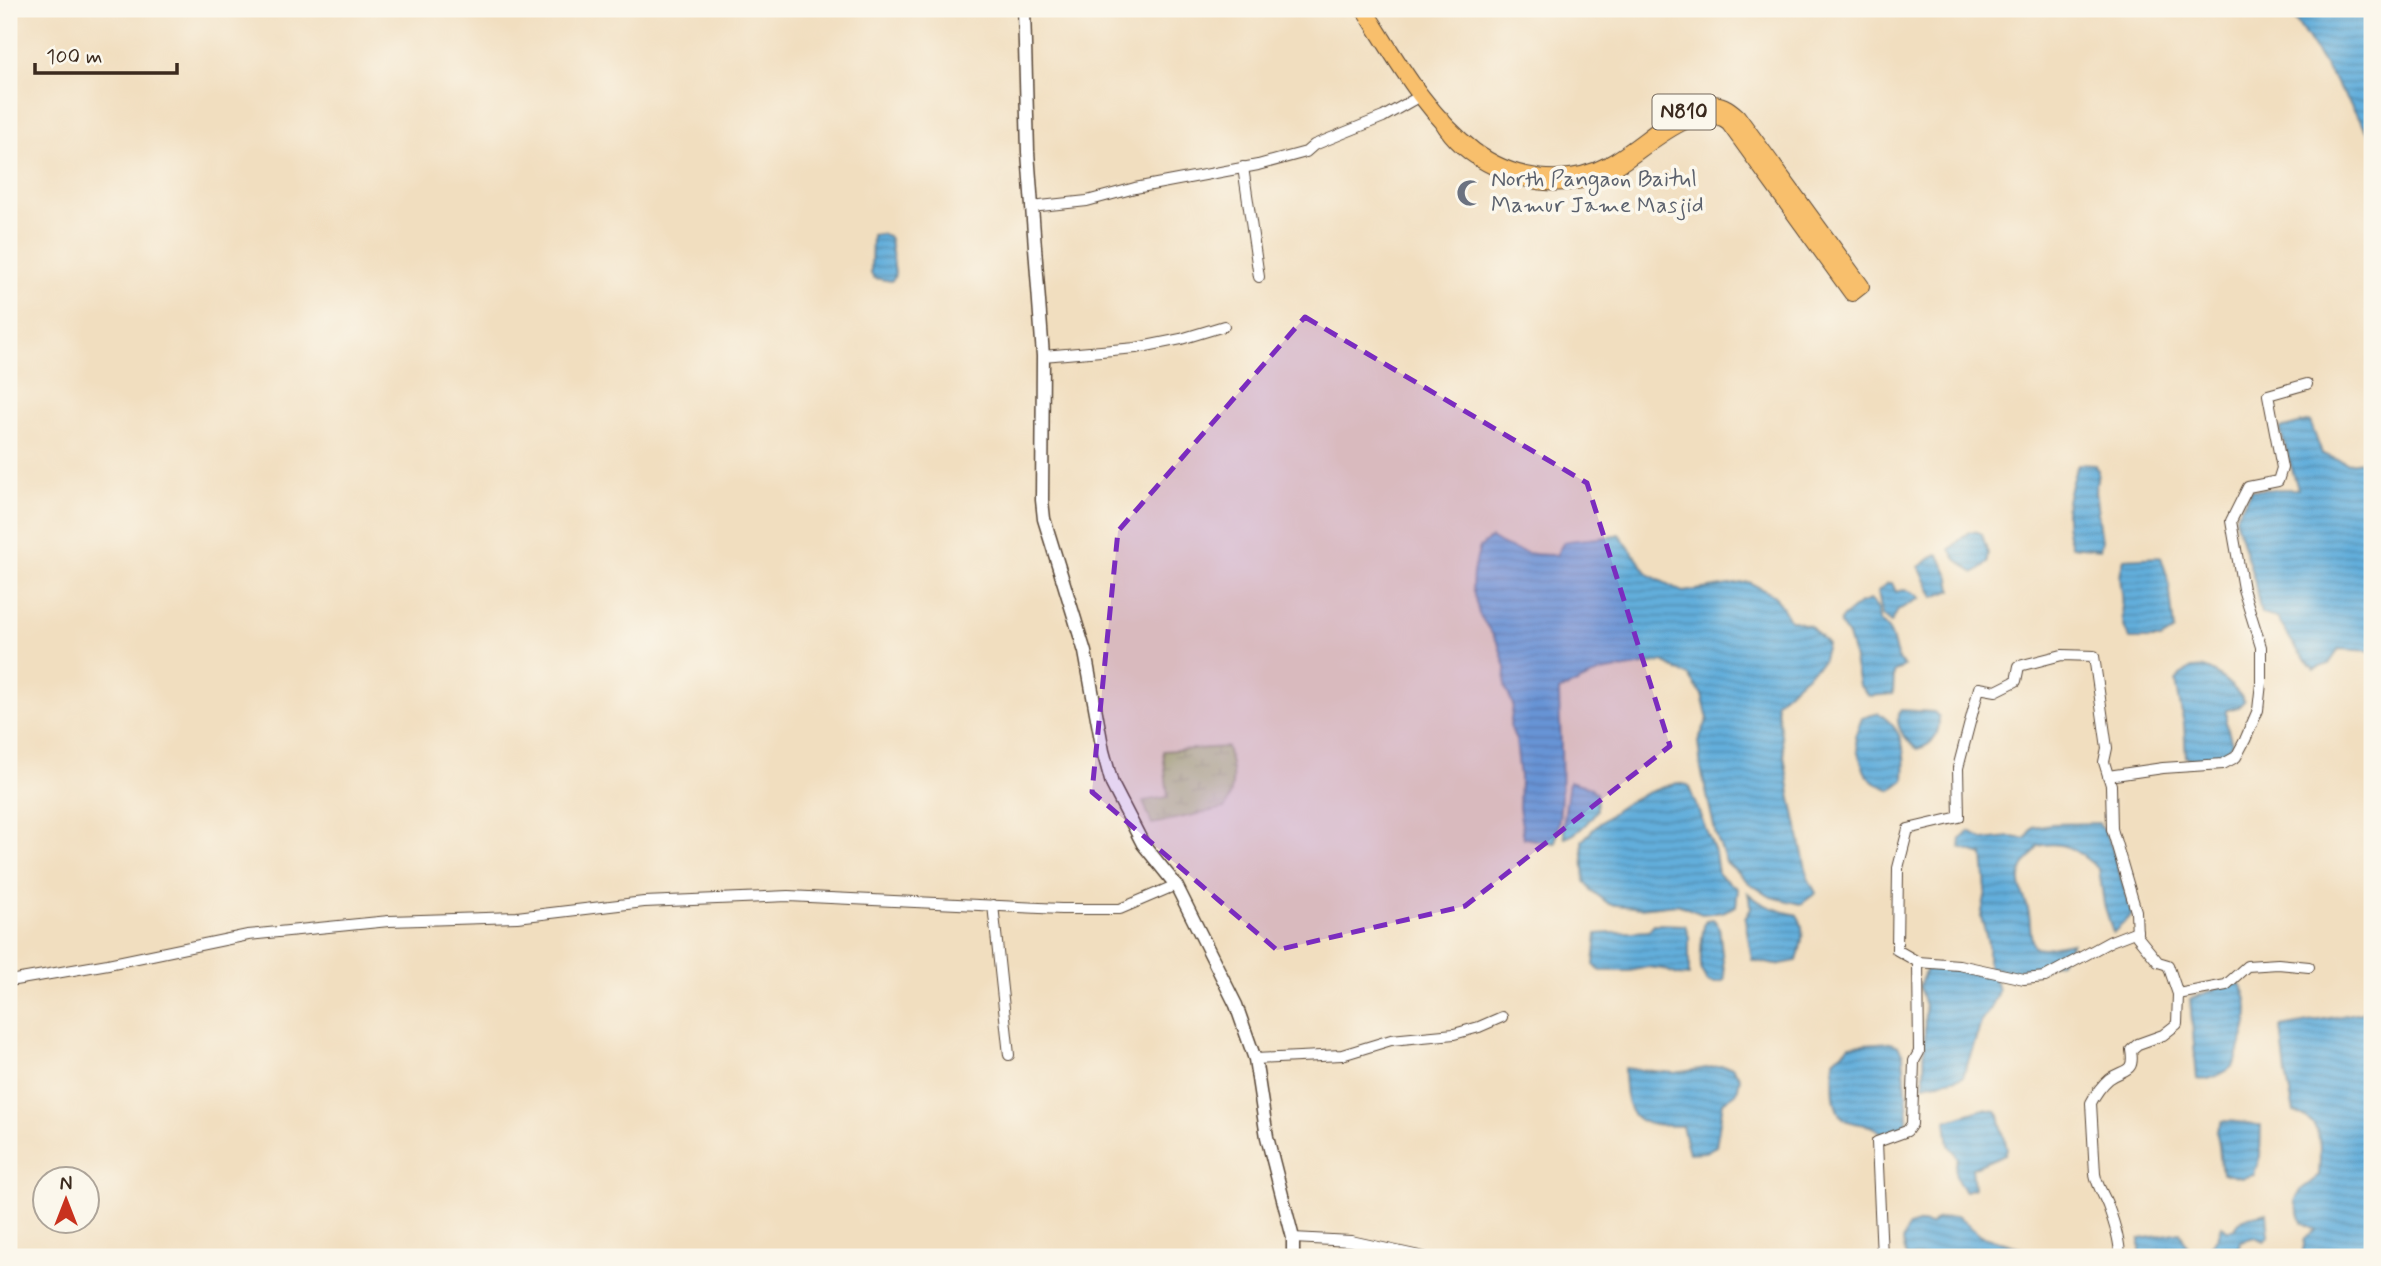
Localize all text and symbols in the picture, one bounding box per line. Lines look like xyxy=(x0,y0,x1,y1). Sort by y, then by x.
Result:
scale bar xyxy=(35,32,177,76)
text: 100 m xyxy=(46,43,102,71)
road number: N810 xyxy=(1652,94,1716,130)
place label: North Pangaon Baitul Mamur Jame Masjid xyxy=(1491,165,1704,221)
mosque icon: North Pangaon Baitul Mamur Jame Masjid xyxy=(1455,178,1485,208)
north arrow xyxy=(32,1164,102,1234)
text: N xyxy=(60,1172,72,1197)

